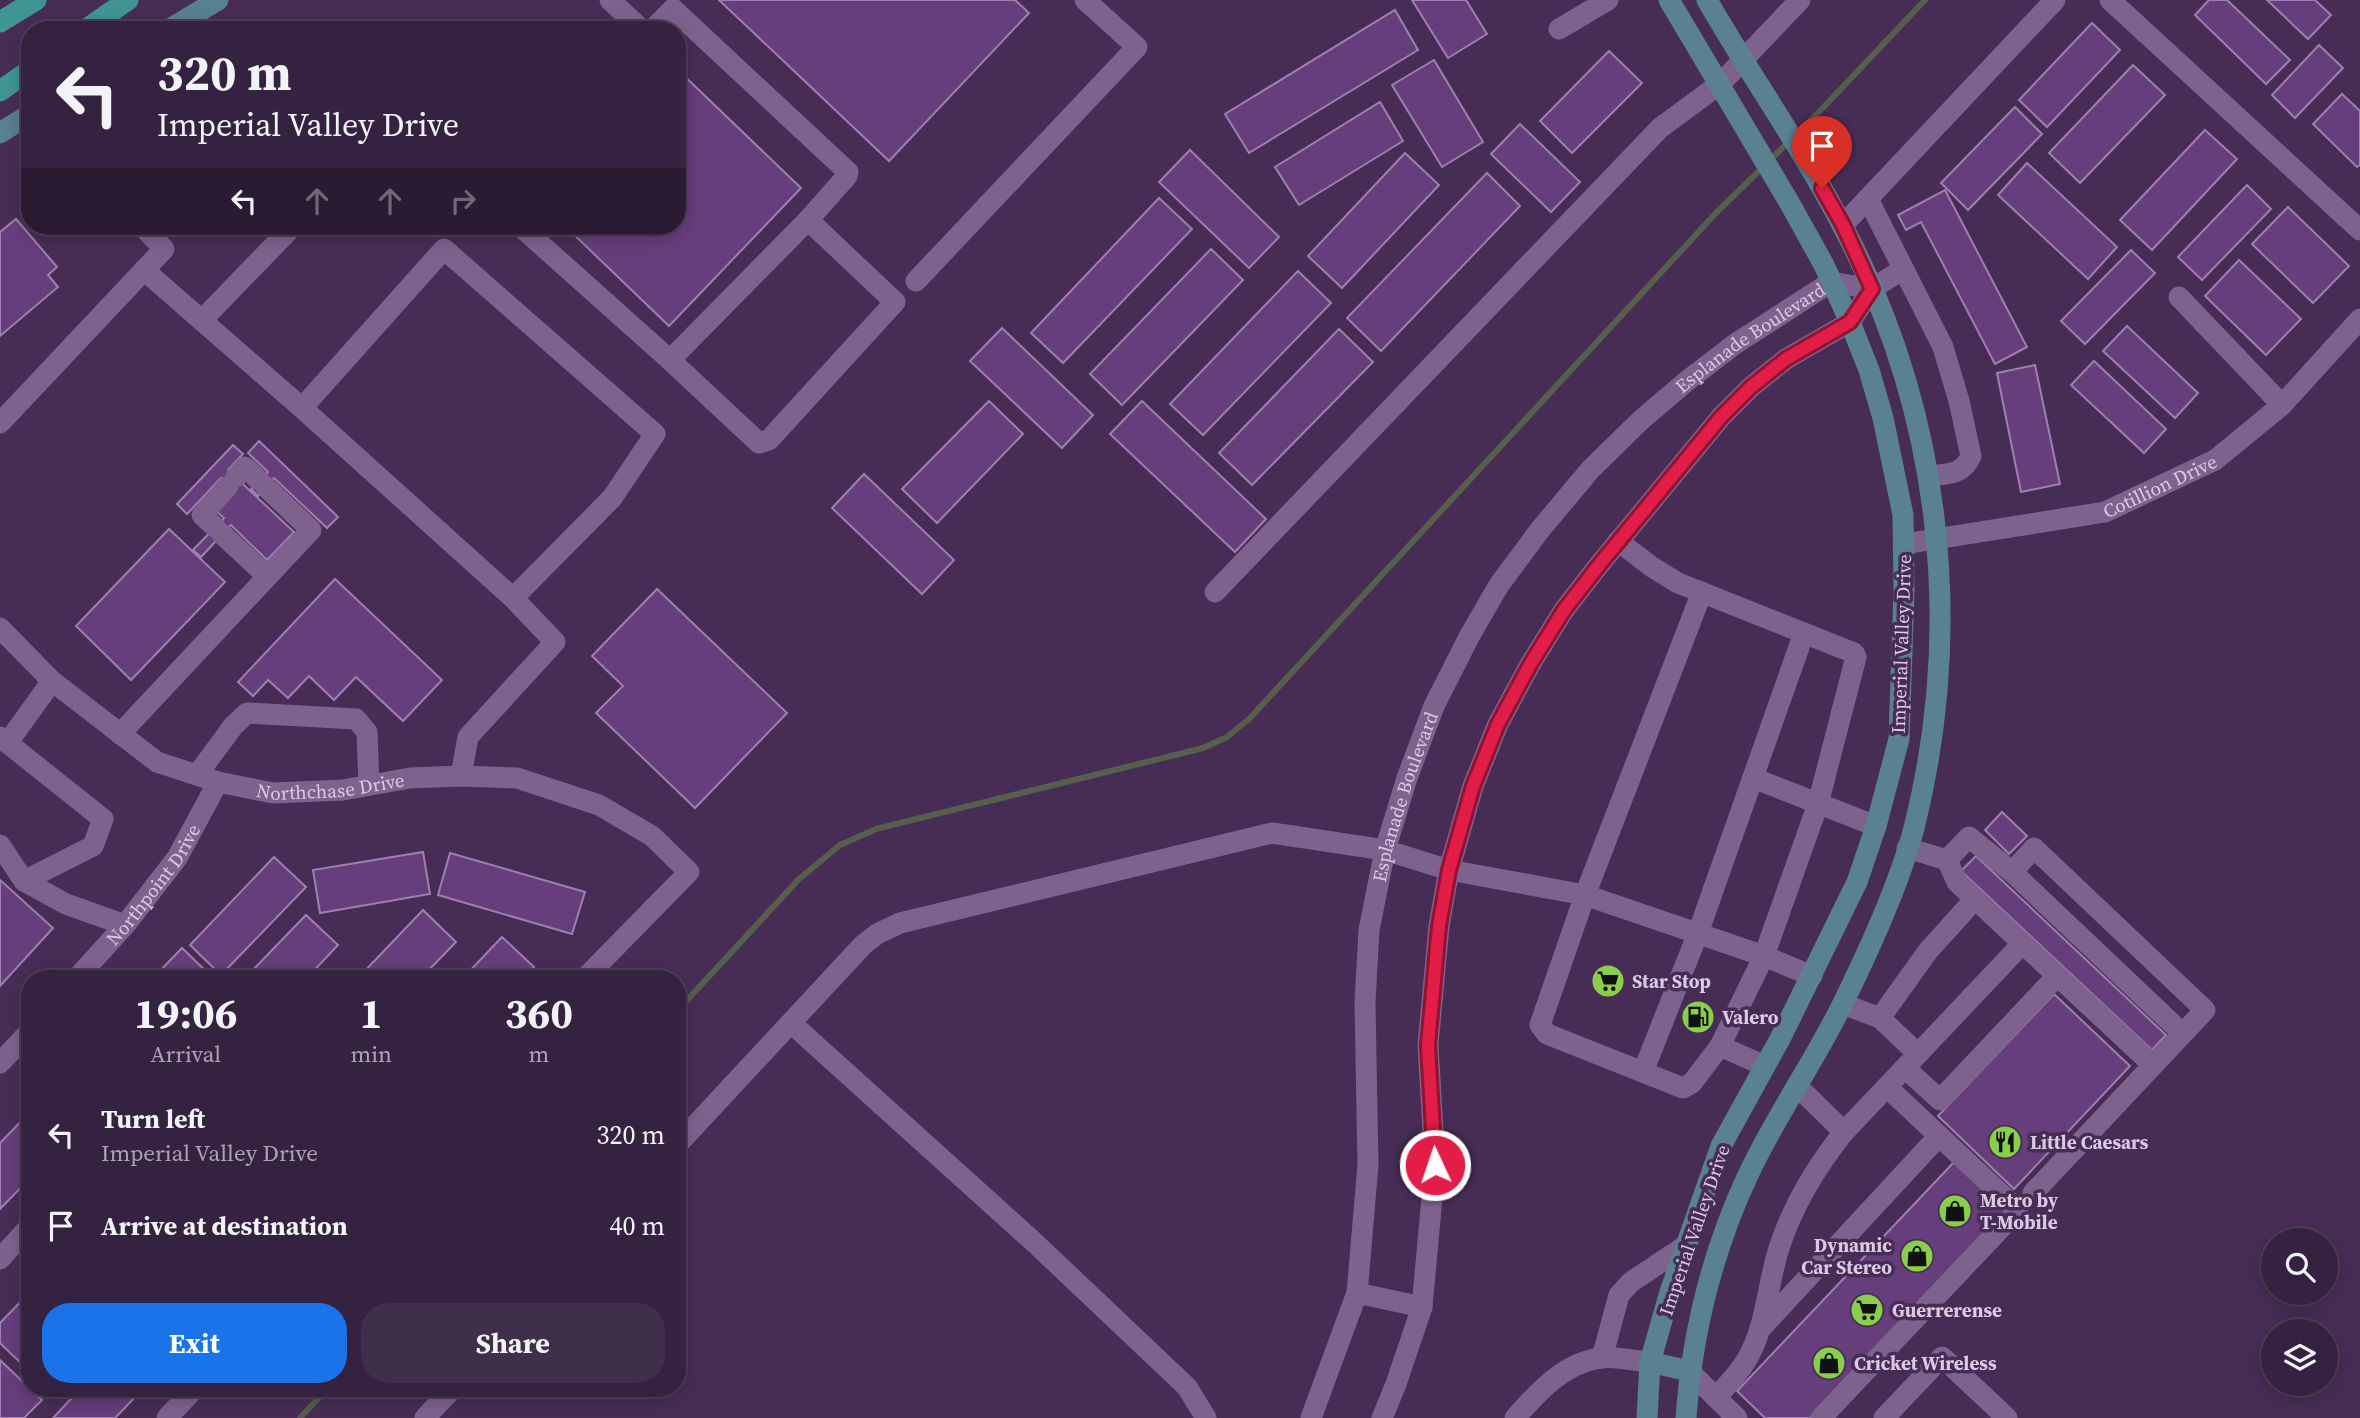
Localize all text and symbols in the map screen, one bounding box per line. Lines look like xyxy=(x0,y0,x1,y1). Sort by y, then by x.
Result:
text: 320 m xyxy=(157,39,292,106)
icon: left xyxy=(42,49,133,140)
text: Imperial Valley Drive xyxy=(157,103,459,147)
pin xyxy=(1792,116,1852,188)
icon: arrive xyxy=(1803,127,1841,165)
icon: left xyxy=(225,182,263,220)
icon: ahead xyxy=(298,182,336,220)
icon: ahead xyxy=(371,182,409,220)
icon: right xyxy=(444,182,482,220)
street label: Esplanade Boulevard xyxy=(1669,276,1830,399)
street label: Cotillion Drive xyxy=(2098,448,2221,524)
street label: Imperial Valley Drive xyxy=(1885,554,1917,734)
street label: Esplanade Boulevard xyxy=(1366,708,1444,884)
street label: Northchase Drive xyxy=(254,766,406,806)
street label: Northpoint Drive xyxy=(100,819,206,951)
supermarket icon: Star Stop xyxy=(1589,962,1627,1000)
place label: Star Stop xyxy=(1632,968,1711,994)
text: 19:06 xyxy=(134,984,238,1042)
text: 1 xyxy=(360,984,383,1042)
text: 360 xyxy=(505,984,573,1042)
fuel station icon: Valero xyxy=(1679,998,1717,1036)
place label: Valero xyxy=(1722,1004,1779,1030)
text: Arrival xyxy=(150,1038,221,1070)
text: min xyxy=(350,1038,392,1070)
text: m xyxy=(529,1038,549,1070)
text: Turn left xyxy=(101,1101,205,1137)
icon: left xyxy=(42,1116,80,1154)
text: 320 m xyxy=(597,1117,665,1153)
restaurant icon: Little Caesars xyxy=(1986,1123,2024,1161)
position arrow xyxy=(1398,1128,1472,1202)
place label: Little Caesars xyxy=(2030,1129,2149,1155)
text: Imperial Valley Drive xyxy=(101,1137,318,1169)
street label: Imperial Valley Drive xyxy=(1653,1141,1735,1319)
place label: Metro by T-Mobile xyxy=(1980,1187,2059,1235)
shop icon: Metro by T-Mobile xyxy=(1936,1192,1974,1230)
icon: arrive xyxy=(42,1207,80,1245)
text: Arrive at destination xyxy=(101,1208,348,1244)
text: 40 m xyxy=(610,1208,665,1244)
map controls xyxy=(2261,1228,2338,1396)
button: search xyxy=(2261,1228,2338,1305)
place label: Dynamic Car Stereo xyxy=(1801,1232,1892,1280)
shop icon: Dynamic Car Stereo xyxy=(1898,1237,1936,1275)
supermarket icon: Guerrerense xyxy=(1848,1291,1886,1329)
place label: Guerrerense xyxy=(1892,1297,2002,1323)
button: Exit xyxy=(42,1303,347,1383)
button: Share xyxy=(361,1303,665,1383)
button: layers xyxy=(2261,1319,2338,1396)
shop icon: Cricket Wireless xyxy=(1810,1344,1848,1382)
place label: Cricket Wireless xyxy=(1854,1350,1997,1376)

